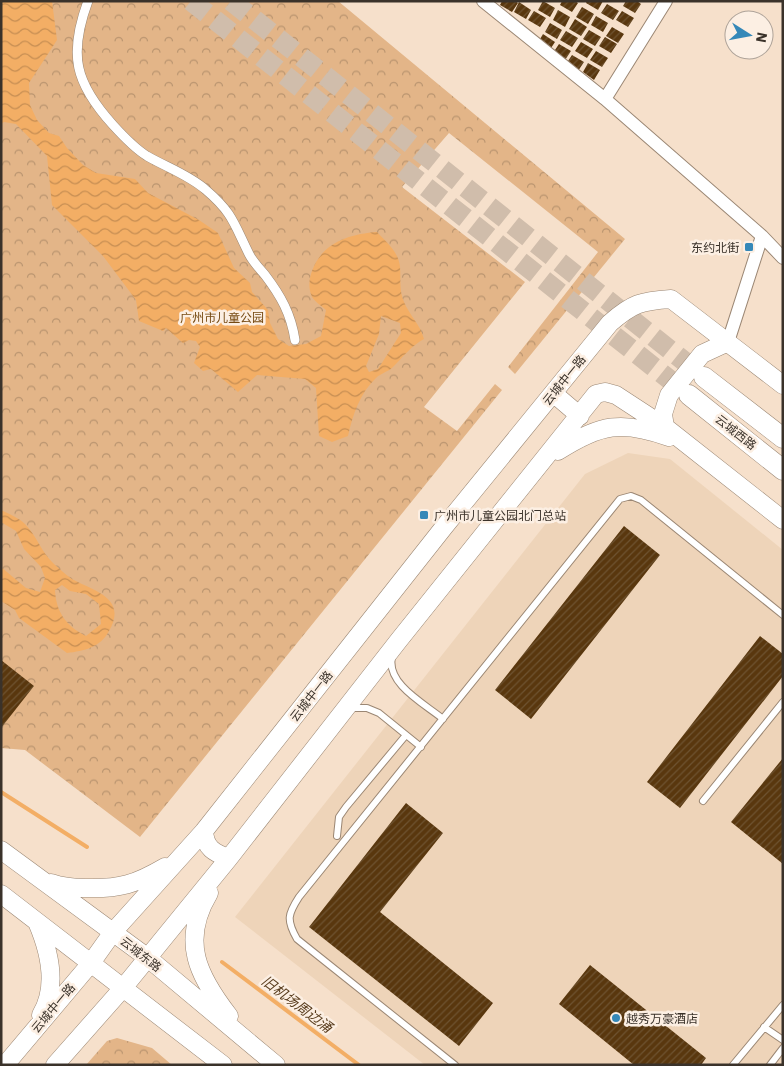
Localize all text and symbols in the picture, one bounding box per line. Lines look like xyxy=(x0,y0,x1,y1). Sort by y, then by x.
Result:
north arrow xyxy=(724,10,774,60)
text: N xyxy=(752,31,772,44)
place label: 东约北街 xyxy=(691,240,739,255)
marker: 东约北街 xyxy=(743,241,755,253)
park label: 广州市儿童公园 xyxy=(180,310,264,325)
street label: 云城中一路 xyxy=(539,352,589,408)
street label: 云城西路 xyxy=(712,411,760,453)
place label: 广州市儿童公园北门总站 xyxy=(434,508,566,523)
marker: 广州市儿童公园北门总站 xyxy=(418,509,430,521)
street label: 云城中一路 xyxy=(287,668,335,724)
street label: 云城东路 xyxy=(117,933,165,975)
water label: 旧机场周边涌 xyxy=(258,972,338,1038)
street label: 云城中一路 xyxy=(28,980,78,1036)
place label: 越秀万豪酒店 xyxy=(626,1011,698,1026)
marker: 越秀万豪酒店 xyxy=(610,1012,622,1024)

